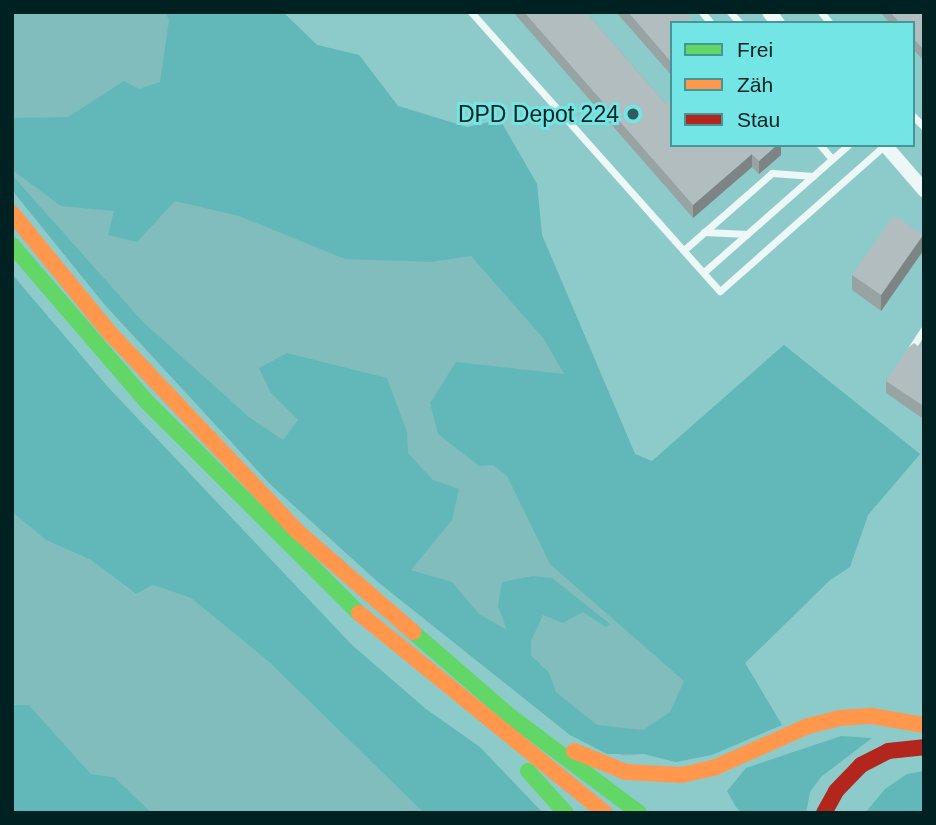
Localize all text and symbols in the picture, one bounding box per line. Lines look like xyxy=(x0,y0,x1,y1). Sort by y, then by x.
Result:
legend xyxy=(670,21,915,147)
text: Frei xyxy=(737,38,773,61)
text: Zäh xyxy=(737,73,773,96)
place label: DPD Depot 224 xyxy=(458,100,619,128)
marker: DPD Depot 224 xyxy=(625,106,641,122)
text: Stau xyxy=(737,108,780,131)

